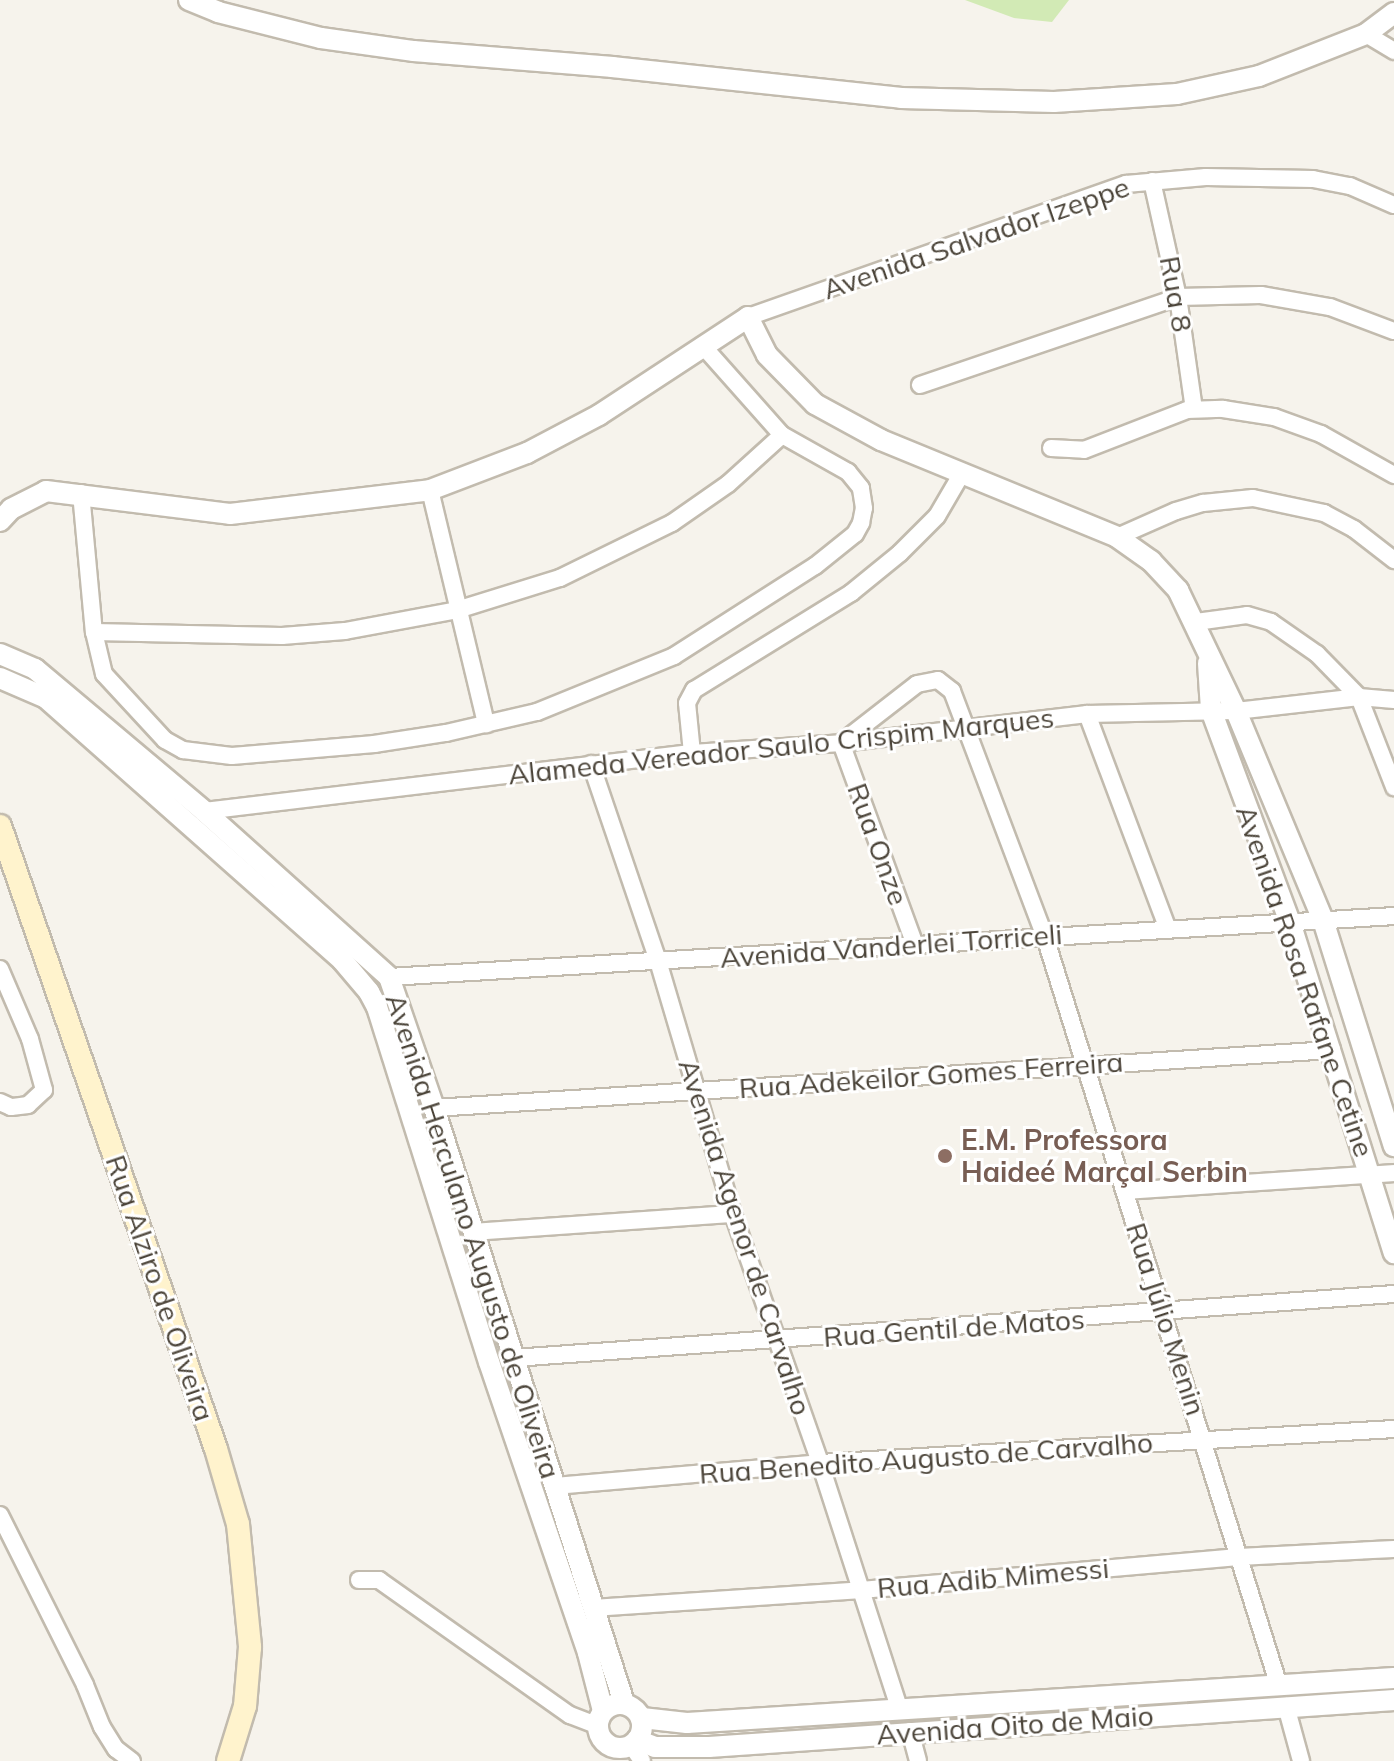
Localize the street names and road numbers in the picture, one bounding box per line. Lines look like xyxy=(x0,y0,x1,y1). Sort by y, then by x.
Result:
street label: Avenida Salvador Izeppe xyxy=(818,170,1134,306)
street label: Rua 8 xyxy=(1153,253,1199,335)
street label: Alameda Vereador Saulo Crispim Marques xyxy=(506,701,1056,791)
street label: Rua Onze xyxy=(840,779,916,909)
street label: Avenida Rosa Rafane Cetine xyxy=(1229,801,1381,1161)
street label: Avenida Vanderlei Torriceli xyxy=(719,917,1063,975)
street label: Avenida Herculano Augusto de Oliveira xyxy=(379,989,567,1483)
street label: Rua Adekeilor Gomes Ferreira xyxy=(738,1045,1124,1105)
street label: Avenida Agenor de Carvalho xyxy=(671,1055,819,1419)
street label: Rua Alziro de Oliveira xyxy=(99,1151,221,1425)
street label: Rua Júlio Menin xyxy=(1119,1219,1213,1419)
street label: Rua Gentil de Matos xyxy=(822,1302,1086,1354)
street label: Rua Benedito Augusto de Carvalho xyxy=(698,1425,1154,1491)
street label: Rua Adib Mimessi xyxy=(876,1551,1110,1605)
street label: Avenida Oito de Maio xyxy=(875,1699,1155,1751)

